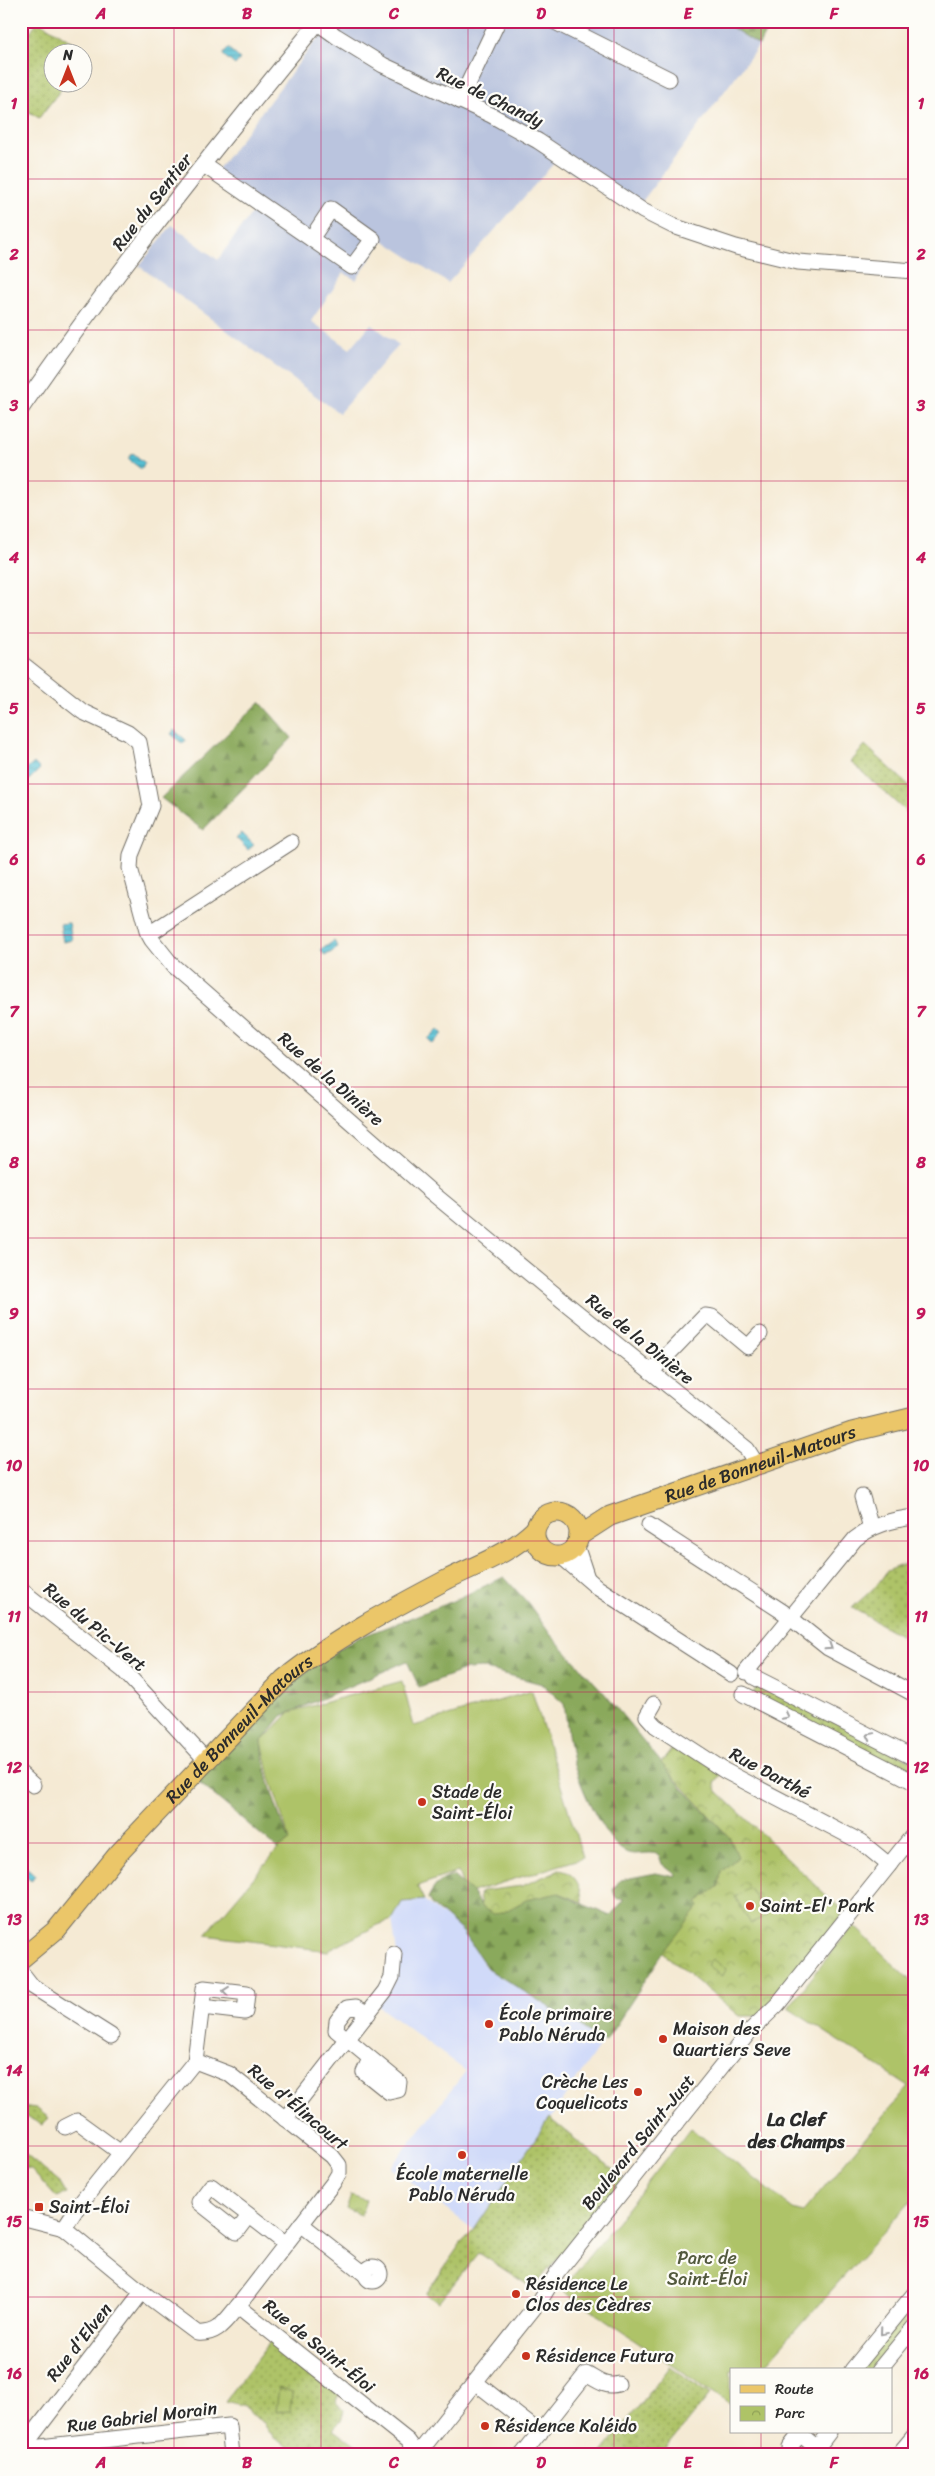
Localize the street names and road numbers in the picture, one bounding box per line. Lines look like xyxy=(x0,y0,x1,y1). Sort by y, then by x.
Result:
street label: Rue de Chandy xyxy=(431,57,550,137)
street label: Rue du Sentier xyxy=(103,145,202,258)
street label: Rue de la Dinière xyxy=(270,1023,392,1135)
street label: Rue de la Dinière xyxy=(578,1285,702,1393)
street label: Rue de Bonneuil-Matours xyxy=(660,1416,861,1512)
street label: Rue du Pic-Vert xyxy=(36,1574,154,1680)
street label: Rue de Bonneuil-Matours xyxy=(157,1645,321,1811)
street label: Rue Darthé xyxy=(724,1738,816,1808)
street label: Rue d'Élincourt xyxy=(241,2055,356,2159)
street label: Boulevard Saint-Just xyxy=(573,2067,703,2217)
street label: Rue de Saint-Éloi xyxy=(256,2290,383,2402)
street label: Rue d'Elven xyxy=(38,2295,120,2389)
street label: Rue Gabriel Morain xyxy=(65,2392,219,2442)

